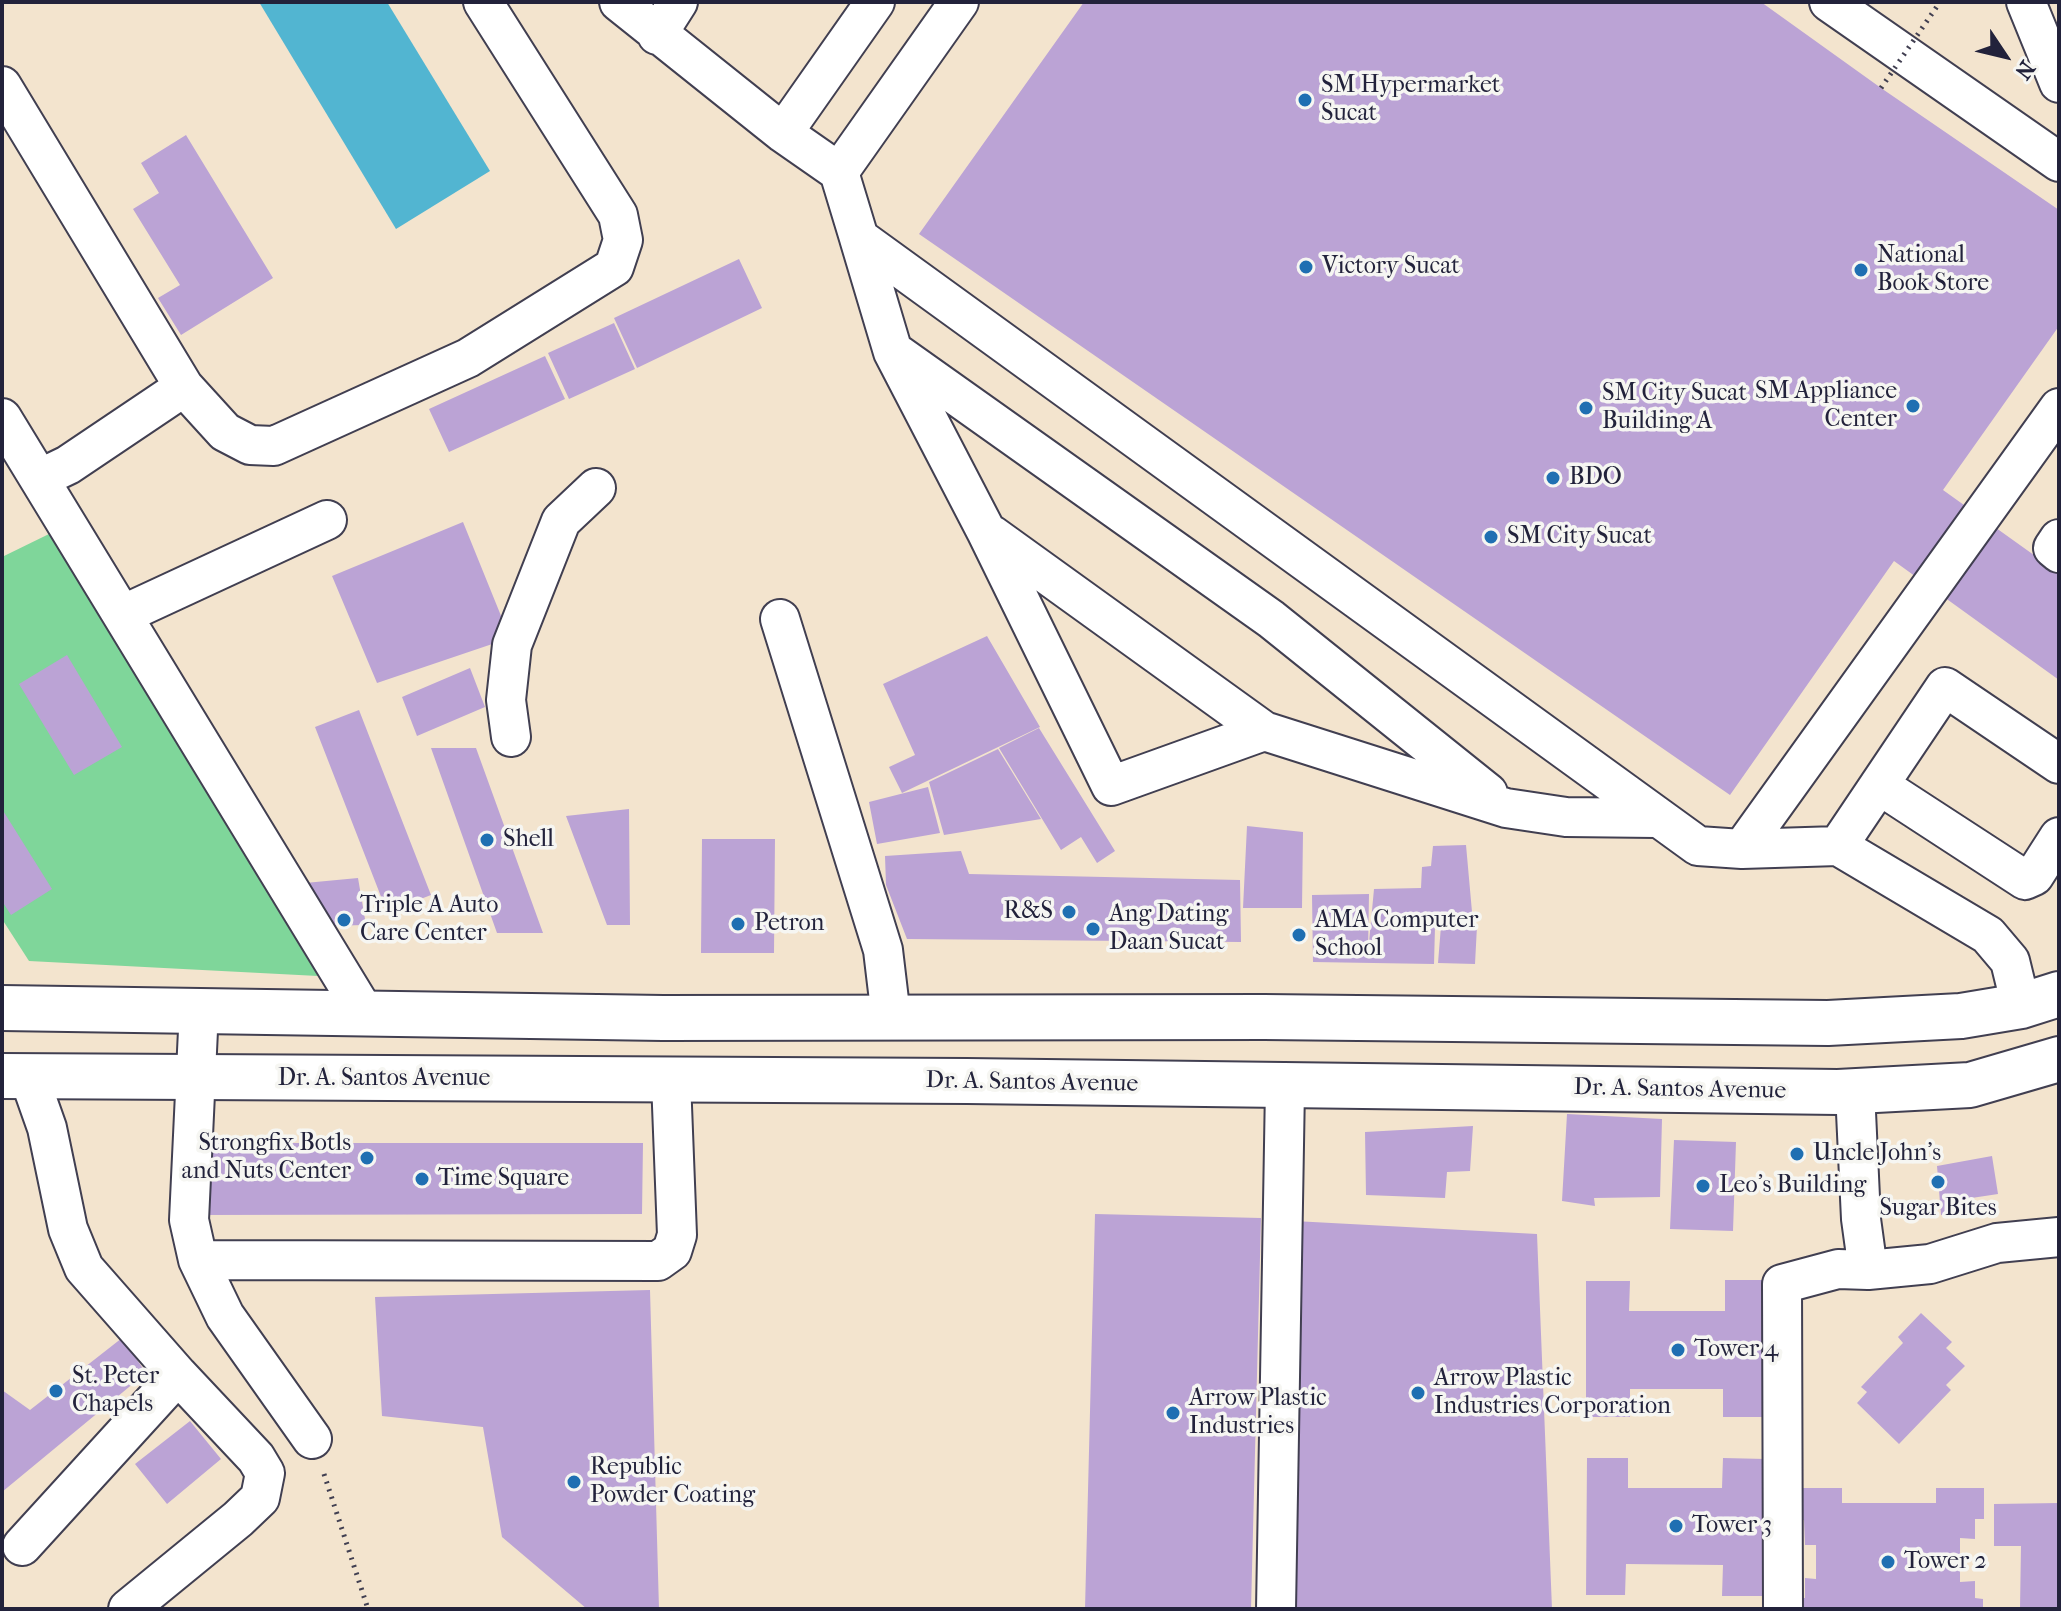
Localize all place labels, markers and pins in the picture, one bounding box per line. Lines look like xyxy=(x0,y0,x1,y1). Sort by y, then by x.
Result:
place label: SM Hypermarket Sucat xyxy=(1321,72,1500,128)
marker: SM Hypermarket Sucat xyxy=(1296,91,1314,109)
place label: National Book Store xyxy=(1877,242,1989,298)
place label: Victory Sucat xyxy=(1322,253,1460,281)
marker: Victory Sucat xyxy=(1297,258,1315,276)
marker: National Book Store xyxy=(1852,261,1870,279)
place label: SM Appliance Center xyxy=(1755,378,1897,434)
place label: SM City Sucat Building A xyxy=(1602,380,1747,436)
marker: SM Appliance Center xyxy=(1904,397,1922,415)
marker: SM City Sucat Building A xyxy=(1577,399,1595,417)
place label: BDO xyxy=(1569,464,1622,492)
marker: BDO xyxy=(1544,469,1562,487)
place label: SM City Sucat xyxy=(1507,523,1652,551)
marker: SM City Sucat xyxy=(1482,528,1500,546)
place label: Shell xyxy=(503,826,554,854)
marker: Shell xyxy=(478,831,496,849)
place label: Triple A Auto Care Center xyxy=(360,892,498,948)
place label: R&S xyxy=(1004,898,1053,926)
place label: Ang Dating Daan Sucat xyxy=(1109,901,1228,957)
marker: R&S xyxy=(1060,903,1078,921)
place label: AMA Computer School xyxy=(1315,907,1478,963)
place label: Petron xyxy=(754,910,824,938)
marker: Triple A Auto Care Center xyxy=(335,911,353,929)
marker: Petron xyxy=(729,915,747,933)
marker: Ang Dating Daan Sucat xyxy=(1084,920,1102,938)
marker: AMA Computer School xyxy=(1290,926,1308,944)
place label: Strongfix Botls and Nuts Center xyxy=(182,1130,351,1186)
place label: Uncle John's xyxy=(1813,1140,1941,1168)
marker: Uncle John's xyxy=(1788,1145,1806,1163)
marker: Strongfix Botls and Nuts Center xyxy=(358,1149,376,1167)
place label: Time Square xyxy=(438,1165,569,1193)
marker: Time Square xyxy=(413,1170,431,1188)
place label: Leo's Building xyxy=(1719,1172,1866,1200)
marker: Sugar Bites xyxy=(1929,1173,1947,1191)
marker: Leo's Building xyxy=(1694,1177,1712,1195)
place label: Sugar Bites xyxy=(1880,1195,1996,1223)
place label: Tower 4 xyxy=(1694,1336,1778,1364)
marker: Tower 4 xyxy=(1669,1341,1687,1359)
place label: St. Peter Chapels xyxy=(72,1363,159,1419)
place label: Arrow Plastic Industries Corporation xyxy=(1434,1365,1671,1421)
marker: St. Peter Chapels xyxy=(47,1382,65,1400)
marker: Arrow Plastic Industries Corporation xyxy=(1409,1384,1427,1402)
place label: Arrow Plastic Industries xyxy=(1189,1385,1327,1441)
marker: Arrow Plastic Industries xyxy=(1164,1404,1182,1422)
place label: Republic Powder Coating xyxy=(590,1454,755,1510)
marker: Republic Powder Coating xyxy=(565,1473,583,1491)
place label: Tower 3 xyxy=(1692,1512,1772,1540)
marker: Tower 3 xyxy=(1667,1517,1685,1535)
place label: Tower 2 xyxy=(1904,1548,1987,1576)
marker: Tower 2 xyxy=(1879,1553,1897,1571)

